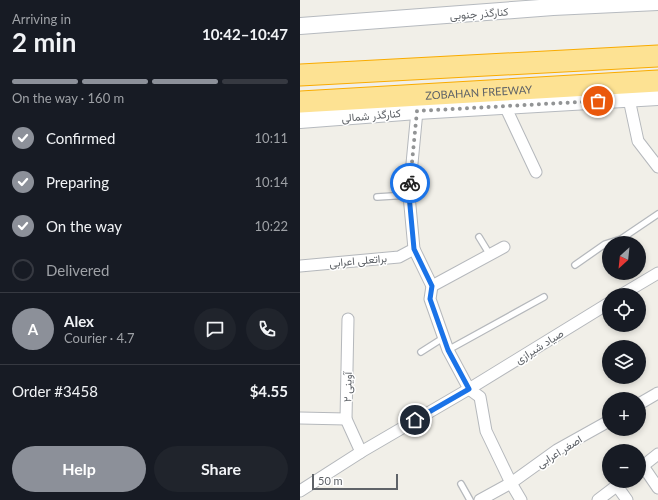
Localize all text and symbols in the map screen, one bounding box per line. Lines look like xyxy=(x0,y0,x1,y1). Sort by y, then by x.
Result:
street label: کنارگذر جنوبی xyxy=(449,4,509,23)
text: Arriving in xyxy=(12,11,71,27)
text: 10:42–10:47 xyxy=(202,25,288,43)
text: 2 min xyxy=(12,26,76,58)
street label: ZOBAHAN FREEWAY xyxy=(425,82,533,101)
pin xyxy=(581,84,615,118)
text: On the way · 160 m xyxy=(12,90,124,106)
icon: bag xyxy=(587,90,609,112)
street label: کنارگذر شمالی xyxy=(341,106,401,125)
icon: check xyxy=(12,127,34,149)
text: Confirmed xyxy=(46,129,115,147)
text: 10:11 xyxy=(255,130,288,146)
courier xyxy=(390,163,430,203)
icon: check xyxy=(12,171,34,193)
icon: bike xyxy=(399,172,421,194)
text: Preparing xyxy=(46,173,109,191)
text: 10:14 xyxy=(255,174,288,190)
icon: check xyxy=(12,215,34,237)
text: On the way xyxy=(46,217,122,235)
text: 10:22 xyxy=(255,218,288,234)
north arrow xyxy=(602,236,646,280)
map controls xyxy=(602,236,646,488)
street label: براتعلی اعرابی xyxy=(328,251,388,270)
text: Delivered xyxy=(46,261,109,279)
button: locate xyxy=(602,288,646,332)
button: chat xyxy=(194,308,236,350)
button: phone xyxy=(246,308,288,350)
text: Alex xyxy=(64,312,94,330)
text: A xyxy=(28,320,38,338)
street label: صیاد شیرازی xyxy=(512,326,566,367)
text: Courier · 4.7 xyxy=(64,330,135,346)
button: layers xyxy=(602,340,646,384)
street label: آوینی ۲ xyxy=(340,370,355,402)
text: Order #3458 xyxy=(12,382,98,400)
text: $4.55 xyxy=(250,382,288,400)
button: + xyxy=(602,392,646,436)
pin xyxy=(398,403,432,437)
icon: home xyxy=(404,409,426,431)
street label: اصغر اعرابی xyxy=(534,432,585,471)
button: − xyxy=(602,444,646,488)
button: Help xyxy=(12,446,146,492)
button: Share xyxy=(154,446,288,492)
scale bar xyxy=(312,472,398,491)
text: 50 m xyxy=(318,474,343,487)

